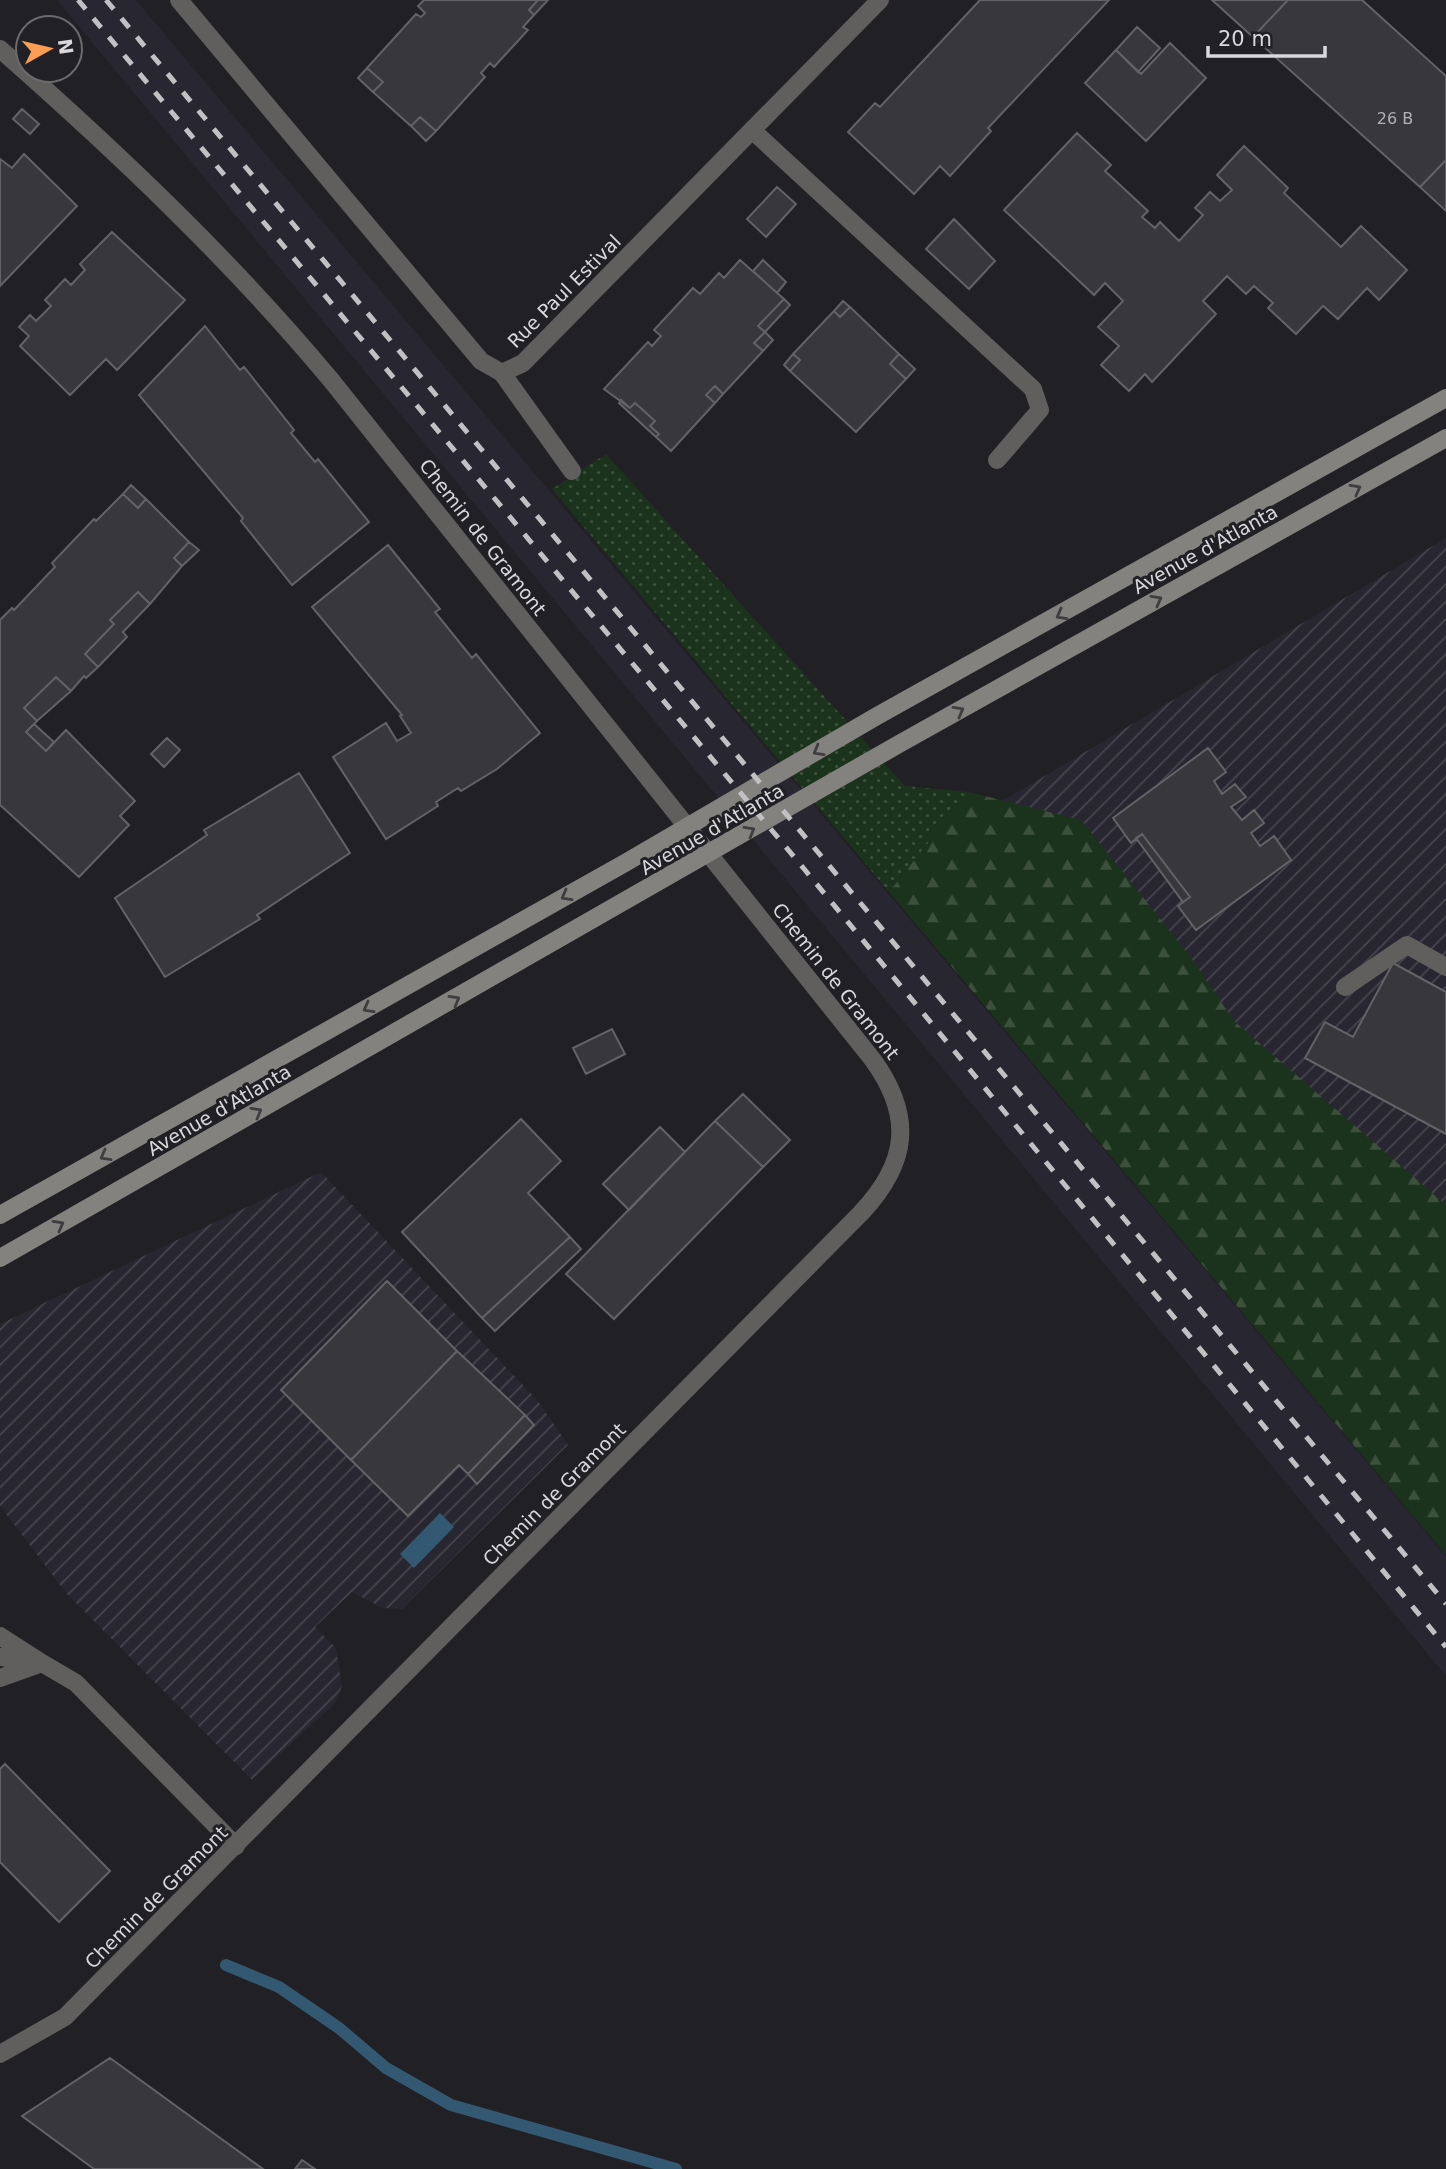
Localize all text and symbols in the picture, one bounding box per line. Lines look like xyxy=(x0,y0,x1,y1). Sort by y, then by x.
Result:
north arrow xyxy=(14,14,84,84)
scale bar xyxy=(1208,14,1325,58)
text: 20 m xyxy=(1218,27,1272,51)
text: N xyxy=(54,37,78,56)
house number: 26 B xyxy=(1377,109,1413,128)
street label: Rue Paul Estival xyxy=(503,230,625,352)
street label: Chemin de Gramont xyxy=(415,454,551,620)
one-way arrow xyxy=(1348,484,1361,497)
street label: Avenue d'Atlanta xyxy=(1129,500,1281,598)
one-way arrow xyxy=(1150,595,1162,608)
one-way arrow xyxy=(1055,607,1068,620)
one-way arrow xyxy=(951,706,964,719)
one-way arrow xyxy=(812,742,825,755)
street label: Avenue d'Atlanta xyxy=(636,779,788,879)
one-way arrow xyxy=(742,826,755,839)
one-way arrow xyxy=(561,888,573,901)
street label: Chemin de Gramont xyxy=(768,898,904,1064)
one-way arrow xyxy=(448,995,460,1008)
one-way arrow xyxy=(362,1000,375,1013)
street label: Avenue d'Atlanta xyxy=(143,1060,295,1160)
one-way arrow xyxy=(250,1107,263,1120)
one-way arrow xyxy=(100,1148,113,1161)
one-way arrow xyxy=(52,1220,65,1233)
street label: Chemin de Gramont xyxy=(478,1418,630,1570)
street label: Chemin de Gramont xyxy=(80,1821,232,1973)

